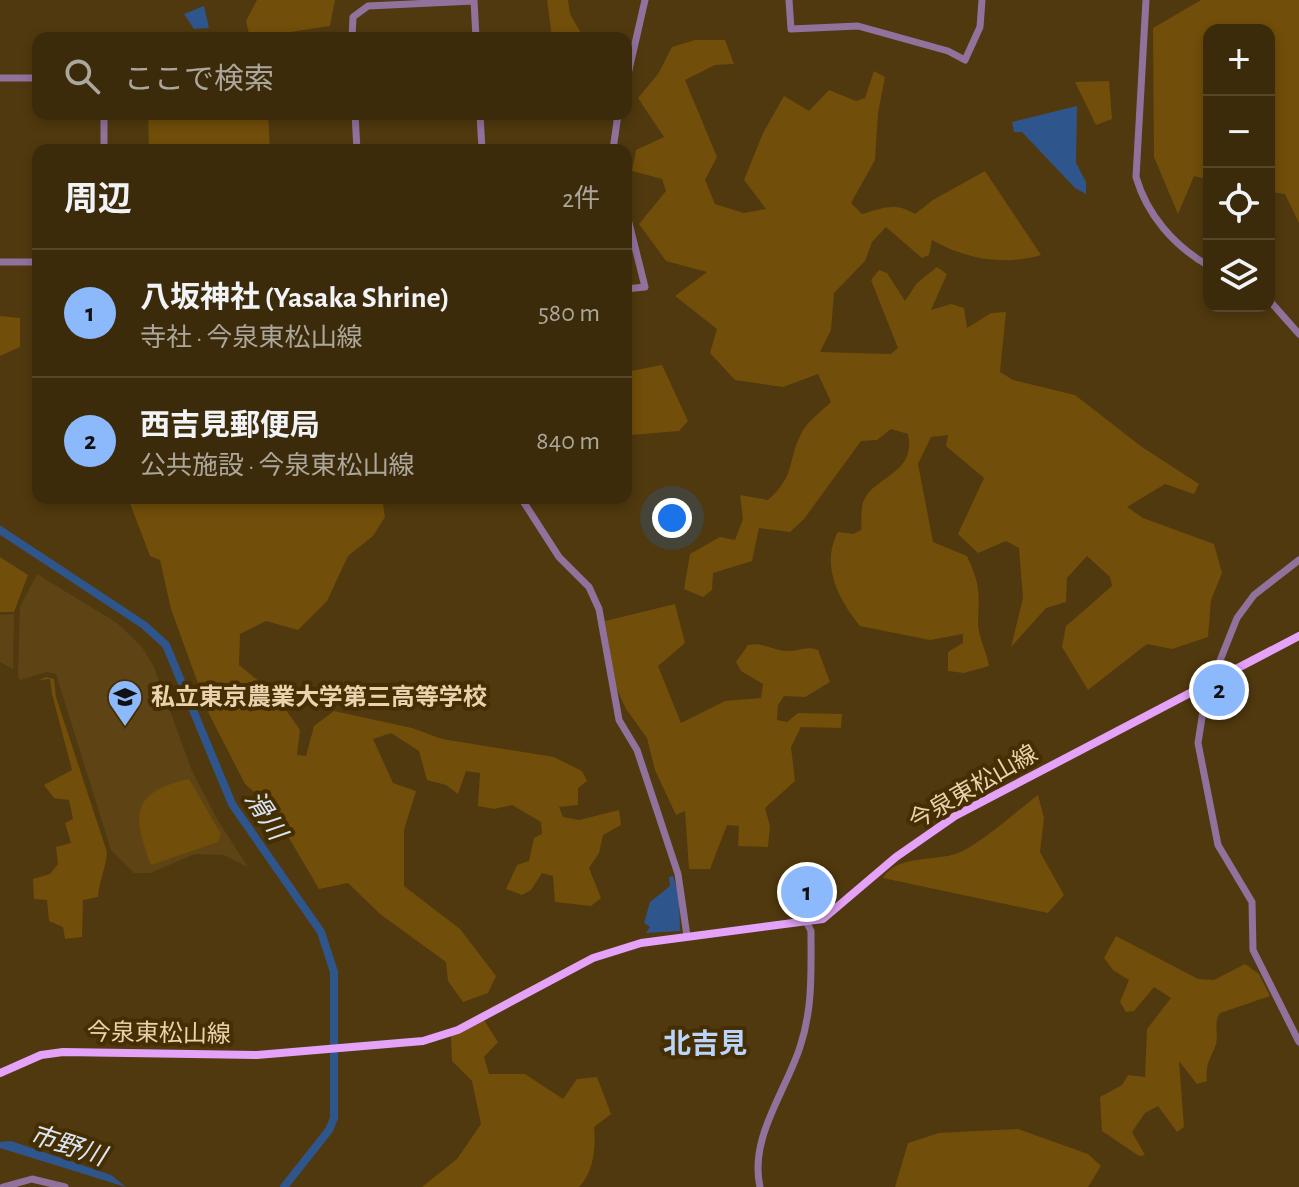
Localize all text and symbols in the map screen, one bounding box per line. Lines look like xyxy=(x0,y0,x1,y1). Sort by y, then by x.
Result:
map controls xyxy=(1203,24,1275,312)
button: + xyxy=(1203,24,1275,96)
search box xyxy=(32,32,632,120)
icon: search xyxy=(60,54,104,98)
text: ここで検索 xyxy=(124,65,274,95)
button: − xyxy=(1203,96,1275,168)
button: locate xyxy=(1203,168,1275,240)
text: 周辺 xyxy=(64,183,132,217)
text: 2件 xyxy=(562,186,600,212)
button: layers xyxy=(1203,240,1275,312)
text: 八坂神社 (Yasaka Shrine) xyxy=(140,283,450,313)
text: 1 xyxy=(85,300,95,326)
text: 580 m xyxy=(538,300,600,326)
text: 寺社 · 今泉東松山線 xyxy=(140,325,363,351)
text: 西吉見郵便局 xyxy=(140,411,320,441)
text: 2 xyxy=(84,428,96,454)
text: 840 m xyxy=(536,428,600,454)
text: 公共施設 · 今泉東松山線 xyxy=(140,453,415,479)
your location xyxy=(652,498,692,538)
pin: 2 xyxy=(1193,660,1245,720)
school or university icon: 私立東京農業大学第三高等学校 xyxy=(106,678,144,728)
place label: 私立東京農業大学第三高等学校 xyxy=(151,684,487,710)
street label: 今泉東松山線 xyxy=(904,740,1042,834)
water label: 滑川 xyxy=(240,786,293,847)
pin: 1 xyxy=(781,862,833,922)
street label: 今泉東松山線 xyxy=(87,1019,231,1047)
district label: 北吉見 xyxy=(663,1029,747,1059)
water label: 市野川 xyxy=(27,1121,112,1171)

